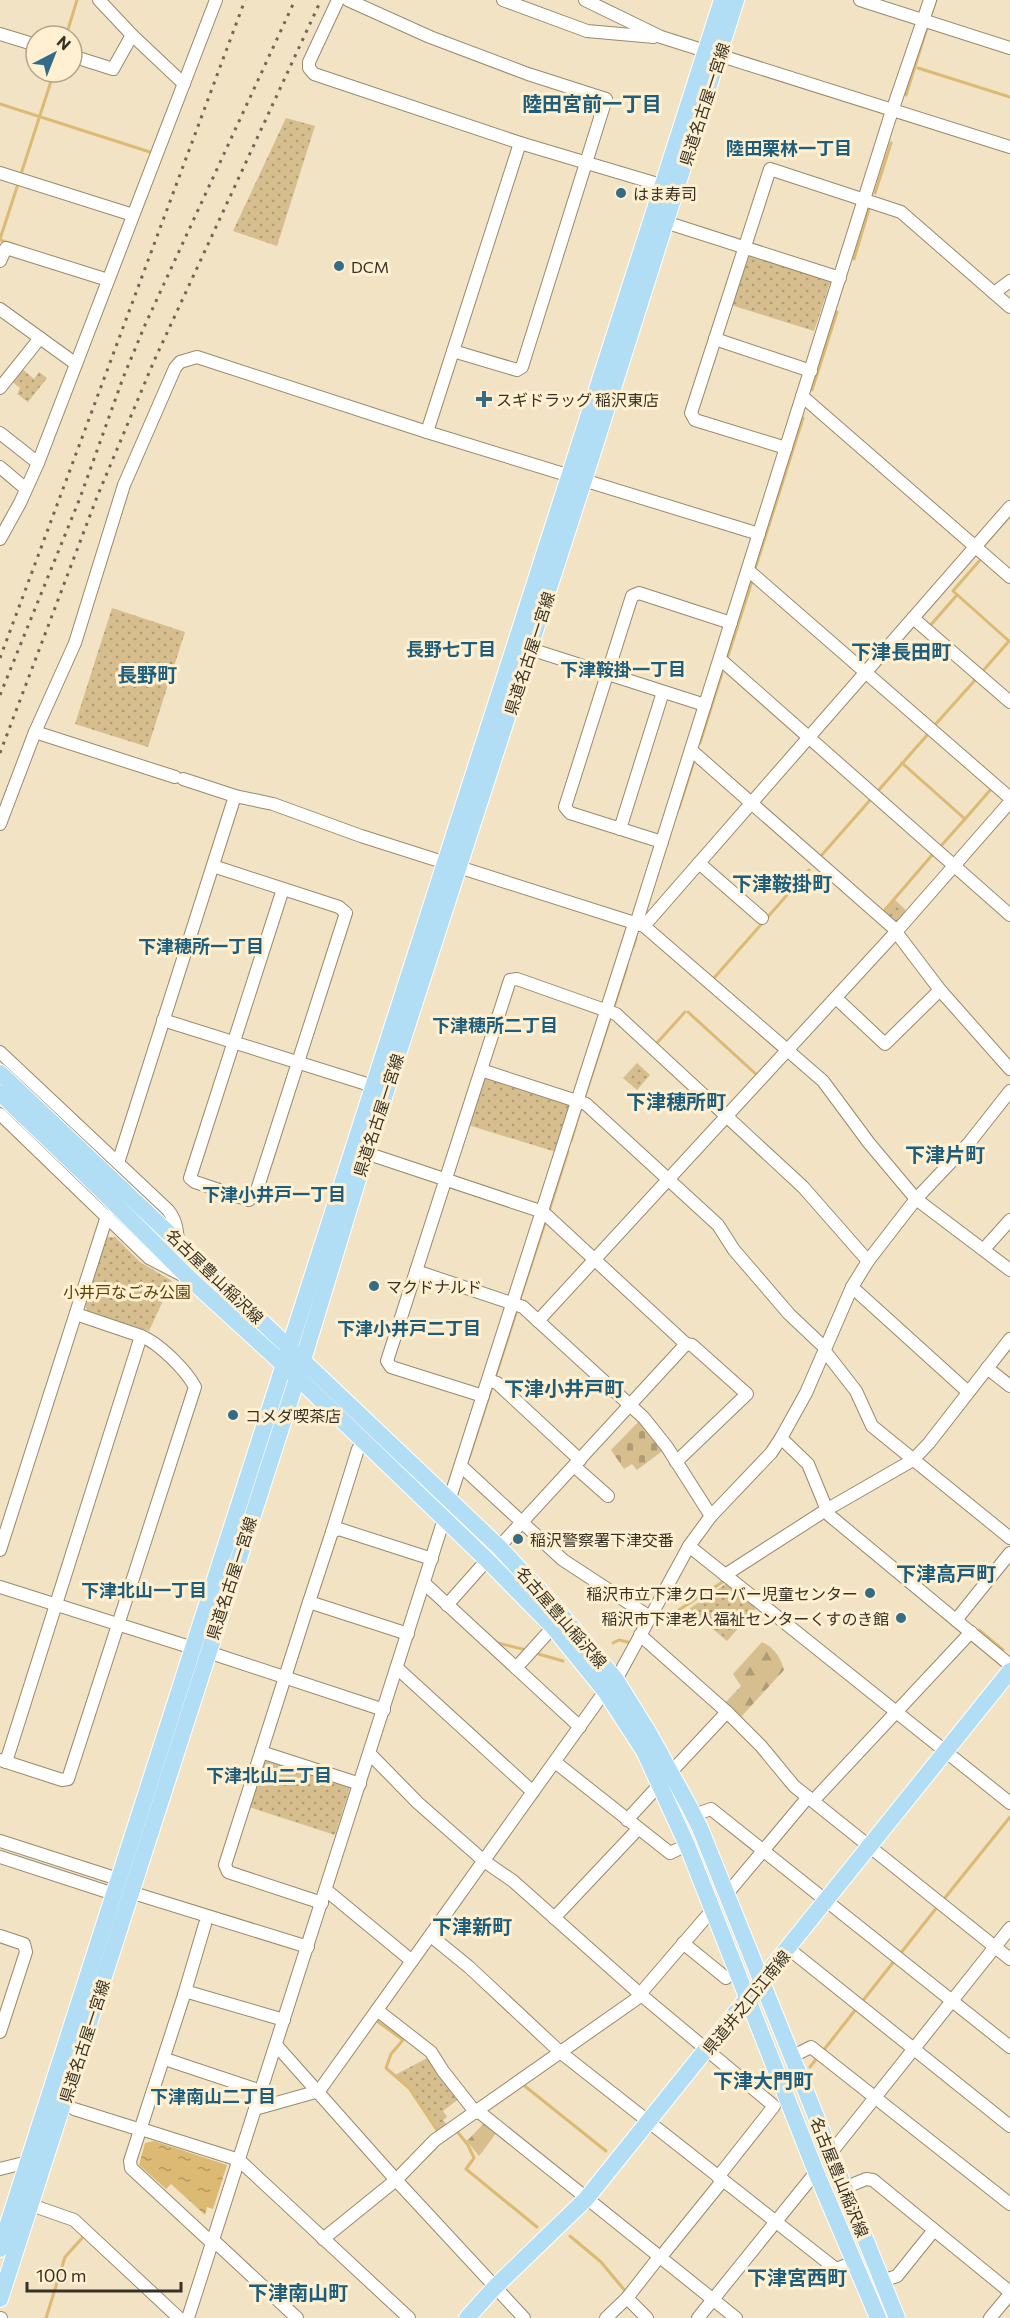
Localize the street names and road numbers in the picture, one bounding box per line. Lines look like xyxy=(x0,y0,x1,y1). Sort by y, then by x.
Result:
street label: 県道名古屋一宮線 xyxy=(675,40,733,168)
street label: 県道名古屋一宮線 xyxy=(500,589,558,717)
street label: 県道名古屋一宮線 xyxy=(349,1051,407,1179)
street label: 名古屋豊山稲沢線 xyxy=(162,1225,268,1327)
street label: 県道名古屋一宮線 xyxy=(202,1514,260,1642)
street label: 名古屋豊山稲沢線 xyxy=(513,1562,611,1672)
street label: 県道井之口江南線 xyxy=(698,1946,794,2058)
street label: 県道名古屋一宮線 xyxy=(55,1977,113,2105)
street label: 名古屋豊山稲沢線 xyxy=(807,2114,873,2240)

